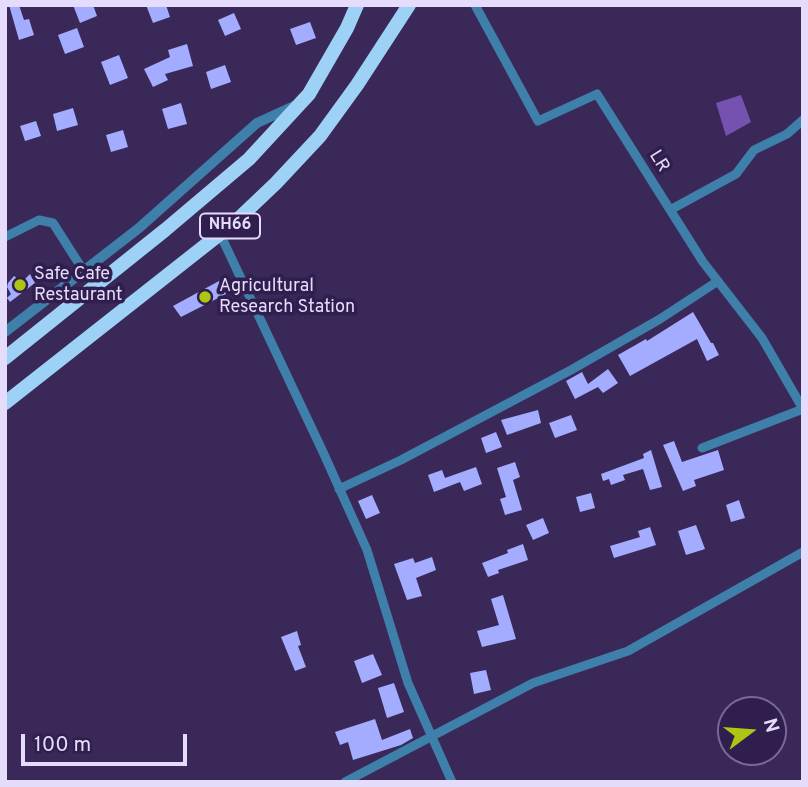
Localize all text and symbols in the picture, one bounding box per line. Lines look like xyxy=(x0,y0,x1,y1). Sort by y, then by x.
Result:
street label: LR xyxy=(643,147,673,177)
road number: NH66 xyxy=(200,214,260,238)
place label: Safe Cafe Restaurant xyxy=(34,264,123,306)
place label: Agricultural Research Station xyxy=(219,276,355,318)
marker: Safe Cafe Restaurant xyxy=(12,277,28,293)
marker: Agricultural Research Station xyxy=(197,289,213,305)
north arrow xyxy=(717,696,787,766)
text: N xyxy=(757,716,784,736)
scale bar xyxy=(24,720,191,764)
text: 100 m xyxy=(34,732,91,759)

